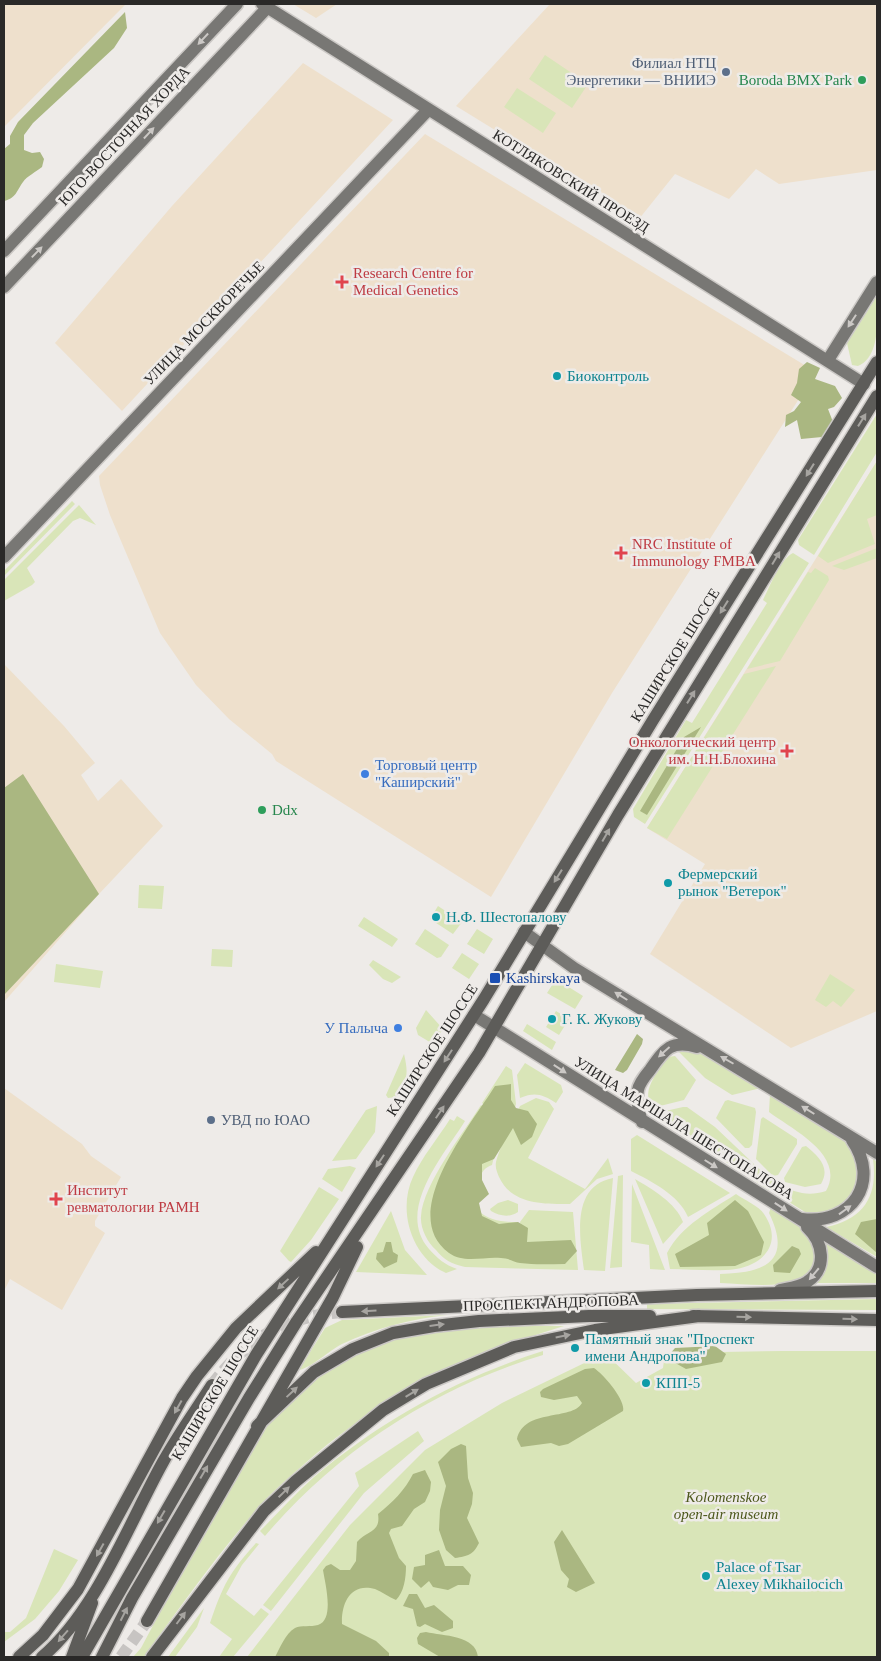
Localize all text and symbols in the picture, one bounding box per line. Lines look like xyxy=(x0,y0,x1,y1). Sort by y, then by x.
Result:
one-way arrow xyxy=(197,33,209,45)
place label: Филиал НТЦ Энергетики — ВНИИЭ xyxy=(566,55,716,88)
street label: ЮГО-ВОСТОЧНАЯ ХОРДА xyxy=(55,63,193,209)
marker: Филиал НТЦ Энергетики — ВНИИЭ xyxy=(720,66,732,78)
place label: Boroda BMX Park xyxy=(739,72,852,88)
marker: Boroda BMX Park xyxy=(856,74,868,86)
street label: КОТЛЯКОВСКИЙ ПРОЕЗД xyxy=(490,126,652,236)
one-way arrow xyxy=(143,128,155,140)
one-way arrow xyxy=(31,246,43,258)
street label: УЛИЦА МОСКВОРЕЧЬЕ xyxy=(141,258,267,388)
place label: Research Centre for Medical Genetics xyxy=(353,265,473,298)
marker: Research Centre for Medical Genetics xyxy=(335,275,349,289)
one-way arrow xyxy=(847,314,857,328)
place label: Биоконтроль xyxy=(567,368,649,384)
marker: Биоконтроль xyxy=(551,370,563,382)
one-way arrow xyxy=(857,414,867,427)
one-way arrow xyxy=(805,463,815,476)
place label: NRC Institute of Immunology FMBA xyxy=(632,536,756,569)
marker: NRC Institute of Immunology FMBA xyxy=(614,546,628,560)
one-way arrow xyxy=(772,552,781,565)
street label: КАШИРСКОЕ ШОССЕ xyxy=(627,585,723,725)
one-way arrow xyxy=(719,601,729,614)
one-way arrow xyxy=(687,690,696,703)
place label: Онкологический центр им. Н.Н.Блохина xyxy=(629,734,776,767)
marker: Онкологический центр им. Н.Н.Блохина xyxy=(780,744,794,758)
place label: Торговый центр "Каширский" xyxy=(375,757,477,790)
marker: Торговый центр "Каширский" xyxy=(359,768,371,780)
place label: Ddx xyxy=(272,802,298,818)
marker: Ddx xyxy=(256,804,268,816)
one-way arrow xyxy=(602,828,611,842)
place label: Фермерский рынок "Ветерок" xyxy=(678,866,787,899)
one-way arrow xyxy=(553,870,563,883)
marker: Фермерский рынок "Ветерок" xyxy=(662,877,674,889)
place label: Н.Ф. Шестопалову xyxy=(446,909,567,925)
marker: Н.Ф. Шестопалову xyxy=(430,911,442,923)
place label: Kashirskaya xyxy=(506,970,580,986)
marker: Kashirskaya xyxy=(488,971,502,985)
street label: КАШИРСКОЕ ШОССЕ xyxy=(383,981,481,1119)
one-way arrow xyxy=(614,992,627,1001)
place label: Г. К. Жукову xyxy=(562,1011,643,1027)
marker: Г. К. Жукову xyxy=(546,1013,558,1025)
place label: У Палыча xyxy=(324,1020,388,1036)
marker: У Палыча xyxy=(392,1022,404,1034)
one-way arrow xyxy=(659,1046,671,1058)
one-way arrow xyxy=(443,1050,452,1063)
street label: УЛИЦА МАРШАЛА ШЕСТОПАЛОВА xyxy=(572,1054,797,1202)
one-way arrow xyxy=(721,1056,734,1065)
one-way arrow xyxy=(553,1064,566,1074)
one-way arrow xyxy=(435,1105,445,1118)
one-way arrow xyxy=(801,1106,814,1115)
place label: УВД по ЮАО xyxy=(221,1112,310,1128)
marker: УВД по ЮАО xyxy=(205,1114,217,1126)
one-way arrow xyxy=(375,1154,384,1167)
one-way arrow xyxy=(704,1159,717,1168)
place label: Институт ревматологии РАМН xyxy=(67,1182,200,1215)
marker: Институт ревматологии РАМН xyxy=(49,1192,63,1206)
one-way arrow xyxy=(774,1202,788,1212)
one-way arrow xyxy=(838,1205,851,1215)
one-way arrow xyxy=(808,1267,819,1280)
one-way arrow xyxy=(277,1278,289,1290)
street label: ПРОСПЕКТ АНДРОПОВА xyxy=(463,1292,639,1314)
one-way arrow xyxy=(361,1307,377,1315)
one-way arrow xyxy=(736,1313,752,1321)
one-way arrow xyxy=(843,1315,859,1323)
one-way arrow xyxy=(429,1321,445,1329)
street label: КАШИРСКОЕ ШОССЕ xyxy=(168,1323,262,1463)
one-way arrow xyxy=(555,1331,571,1339)
place label: Памятный знак "Проспект имени Андропова" xyxy=(585,1331,755,1364)
marker: Памятный знак "Проспект имени Андропова" xyxy=(569,1342,581,1354)
place label: КПП-5 xyxy=(656,1375,700,1391)
marker: КПП-5 xyxy=(640,1377,652,1389)
one-way arrow xyxy=(286,1386,298,1398)
one-way arrow xyxy=(405,1388,418,1397)
one-way arrow xyxy=(173,1400,182,1414)
one-way arrow xyxy=(199,1466,208,1479)
one-way arrow xyxy=(277,1486,289,1498)
park label: Kolomenskoe open-air museum xyxy=(674,1489,778,1522)
one-way arrow xyxy=(157,1511,166,1524)
one-way arrow xyxy=(96,1542,104,1557)
place label: Palace of Tsar Alexey Mikhailocich xyxy=(716,1559,844,1592)
marker: Palace of Tsar Alexey Mikhailocich xyxy=(700,1570,712,1582)
one-way arrow xyxy=(120,1606,128,1621)
one-way arrow xyxy=(176,1611,186,1625)
one-way arrow xyxy=(57,1629,69,1641)

